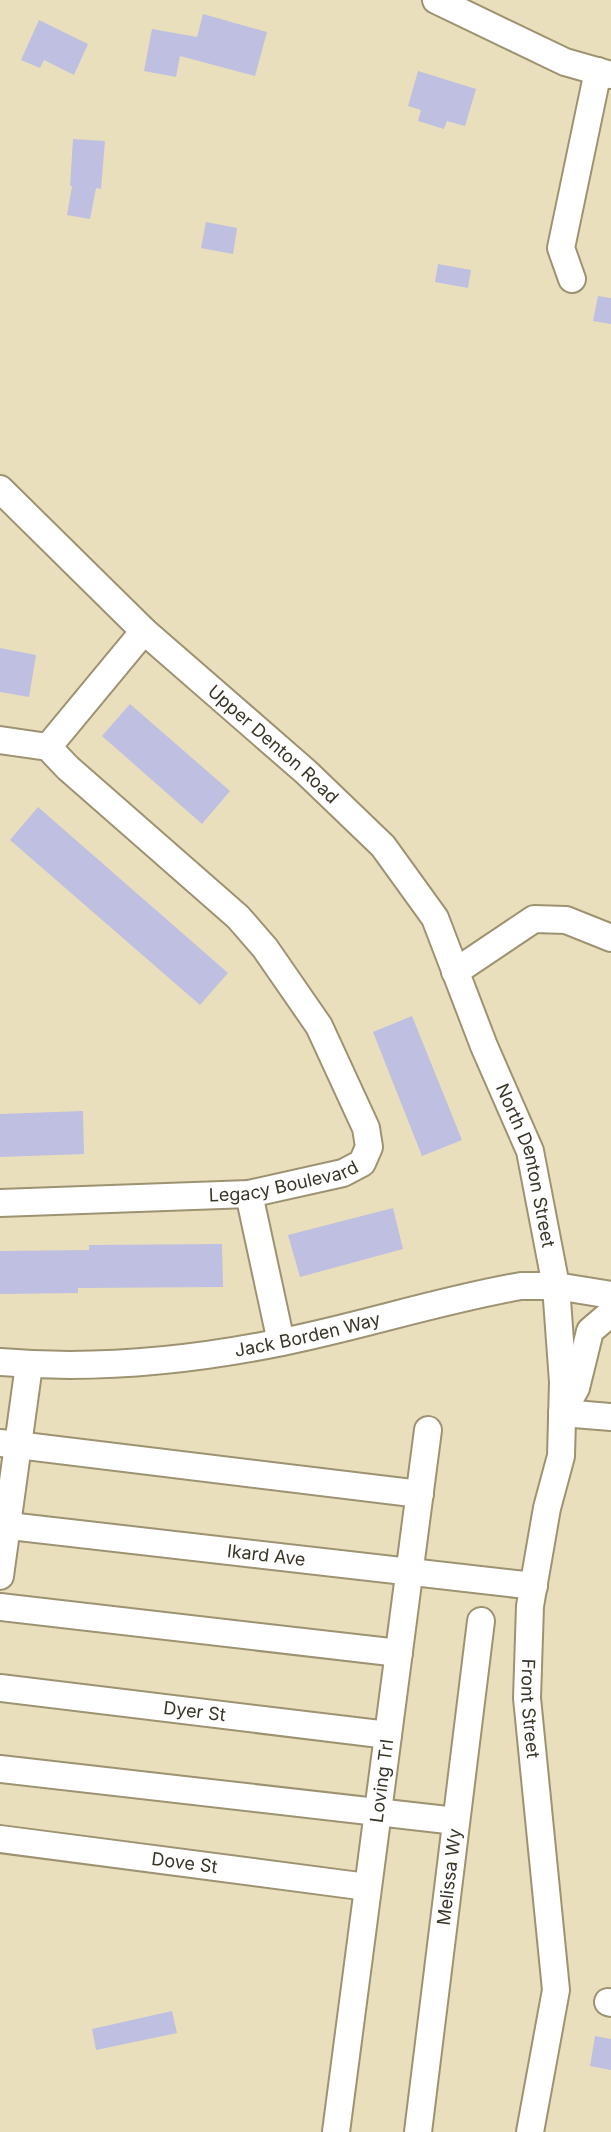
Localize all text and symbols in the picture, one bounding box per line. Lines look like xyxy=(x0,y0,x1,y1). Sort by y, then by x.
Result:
street label: Upper Denton Road xyxy=(204,680,343,807)
street label: North Denton Street xyxy=(492,1080,559,1249)
street label: Legacy Boulevard xyxy=(208,1156,362,1205)
street label: Jack Borden Way xyxy=(233,1308,382,1361)
street label: Ikard Ave xyxy=(226,1540,307,1570)
street label: Front Street xyxy=(517,1658,544,1759)
street label: Dyer St xyxy=(162,1697,227,1725)
street label: Loving Trl xyxy=(366,1738,397,1824)
street label: Melissa Wy xyxy=(433,1827,465,1927)
street label: Dove St xyxy=(150,1848,219,1877)

